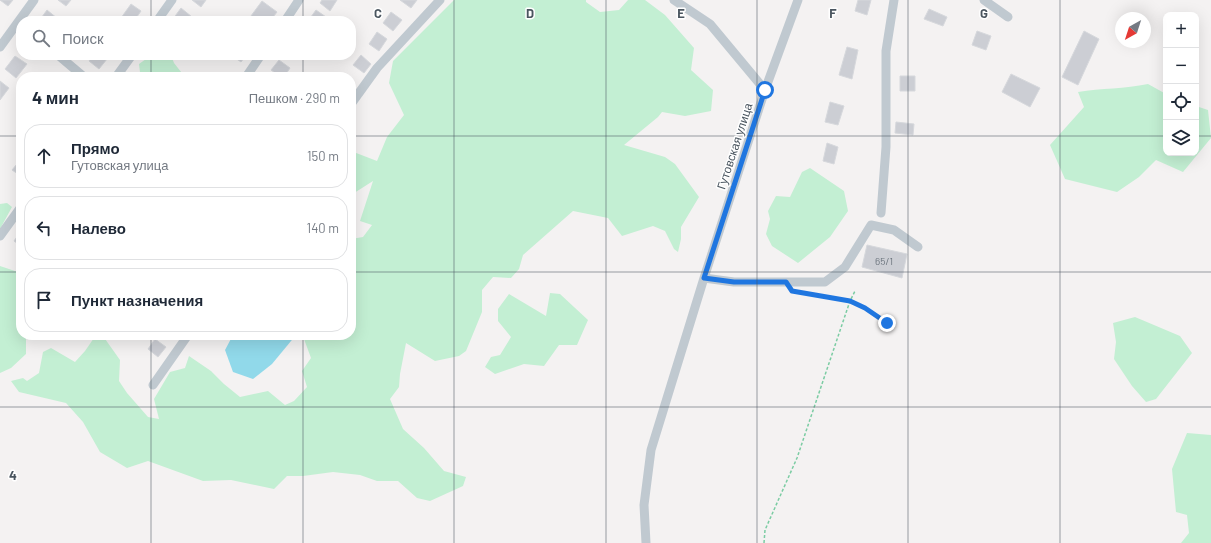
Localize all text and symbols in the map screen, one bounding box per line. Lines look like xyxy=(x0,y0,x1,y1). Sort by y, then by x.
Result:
text: C xyxy=(374,5,382,21)
text: D xyxy=(526,5,534,21)
text: E xyxy=(677,5,685,21)
text: F xyxy=(829,5,837,21)
text: G xyxy=(980,5,988,21)
north arrow xyxy=(1115,12,1151,48)
map controls xyxy=(1163,12,1199,156)
button: + xyxy=(1163,12,1199,48)
search box xyxy=(16,16,356,60)
icon: search xyxy=(30,27,52,49)
text: Поиск xyxy=(62,29,104,47)
button: − xyxy=(1163,48,1199,84)
route start xyxy=(756,81,774,99)
button: locate xyxy=(1163,84,1199,120)
text: 4 мин xyxy=(32,87,79,107)
text: Пешком · 290 m xyxy=(249,90,340,106)
street label: Гутовская улица xyxy=(713,101,756,191)
button: layers xyxy=(1163,120,1199,156)
text: Прямо xyxy=(71,139,120,157)
icon: ahead xyxy=(33,145,55,167)
text: 150 m xyxy=(307,148,339,164)
text: Гутовская улица xyxy=(71,157,169,173)
icon: left xyxy=(33,217,55,239)
text: Налево xyxy=(71,219,126,237)
text: 140 m xyxy=(307,220,339,236)
house number: 65/1 xyxy=(875,255,893,267)
icon: arrive xyxy=(33,289,55,311)
text: Пункт назначения xyxy=(71,291,203,309)
route end xyxy=(878,314,896,332)
text: 4 xyxy=(9,467,17,483)

